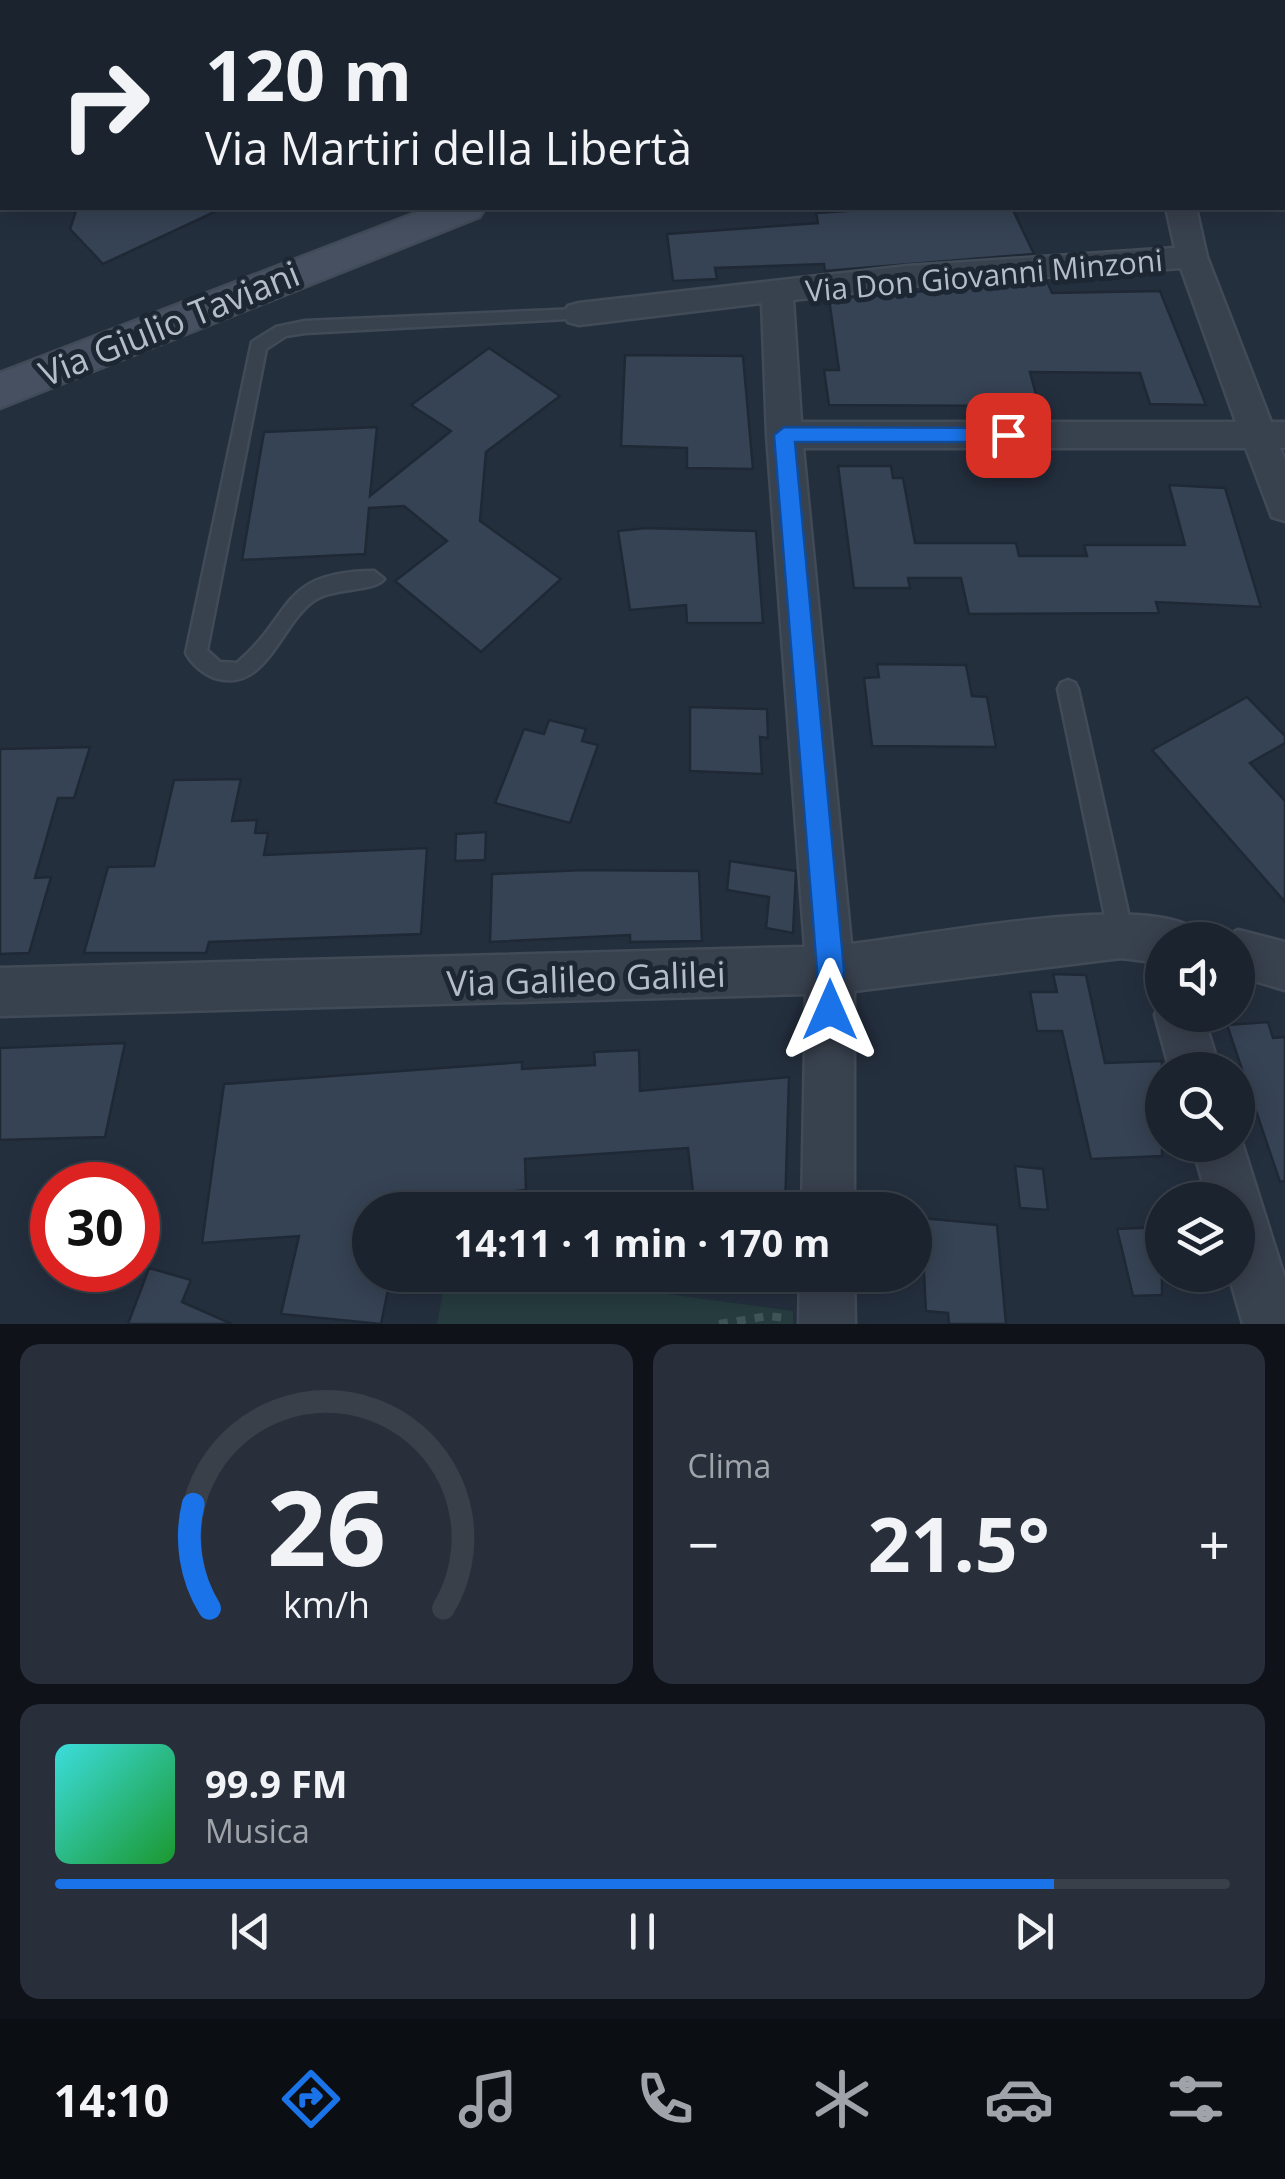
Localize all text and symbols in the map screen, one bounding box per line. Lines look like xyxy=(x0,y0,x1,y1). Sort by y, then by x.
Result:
text: 120 m xyxy=(205,26,412,122)
icon: right xyxy=(40,40,170,170)
text: Via Martiri della Libertà xyxy=(205,117,692,178)
street label: Via Don Giovanni Minzoni xyxy=(804,239,1164,311)
street label: Via Giulio Taviani xyxy=(32,249,306,397)
pin xyxy=(966,393,1051,478)
icon: arrive xyxy=(981,408,1036,463)
map controls xyxy=(1145,922,1255,1292)
button: sound xyxy=(1145,922,1255,1032)
street label: Via Galileo Galilei xyxy=(446,950,726,1006)
position arrow xyxy=(778,958,882,1062)
button: search xyxy=(1145,1052,1255,1162)
speed limit sign: 30 xyxy=(30,1162,160,1292)
button: layers xyxy=(1145,1182,1255,1292)
text: 14:11 · 1 min · 170 m xyxy=(454,1216,830,1268)
text: Clima xyxy=(688,1444,771,1487)
text: 26 xyxy=(267,1455,386,1596)
text: 21.5° xyxy=(868,1492,1050,1594)
text: − xyxy=(688,1506,719,1581)
text: + xyxy=(1199,1506,1230,1581)
text: km/h xyxy=(283,1580,370,1628)
text: 99.9 FM xyxy=(205,1757,348,1809)
text: Musica xyxy=(205,1809,310,1852)
icon: previous xyxy=(223,1904,278,1959)
icon: pause xyxy=(615,1904,670,1959)
icon: next xyxy=(1007,1904,1062,1959)
icon: directions xyxy=(276,2064,346,2134)
icon: music xyxy=(453,2064,523,2134)
icon: phone xyxy=(630,2064,700,2134)
icon: climate xyxy=(807,2064,877,2134)
icon: car xyxy=(984,2064,1054,2134)
icon: filters xyxy=(1161,2064,1231,2134)
text: 14:10 xyxy=(54,2069,169,2130)

